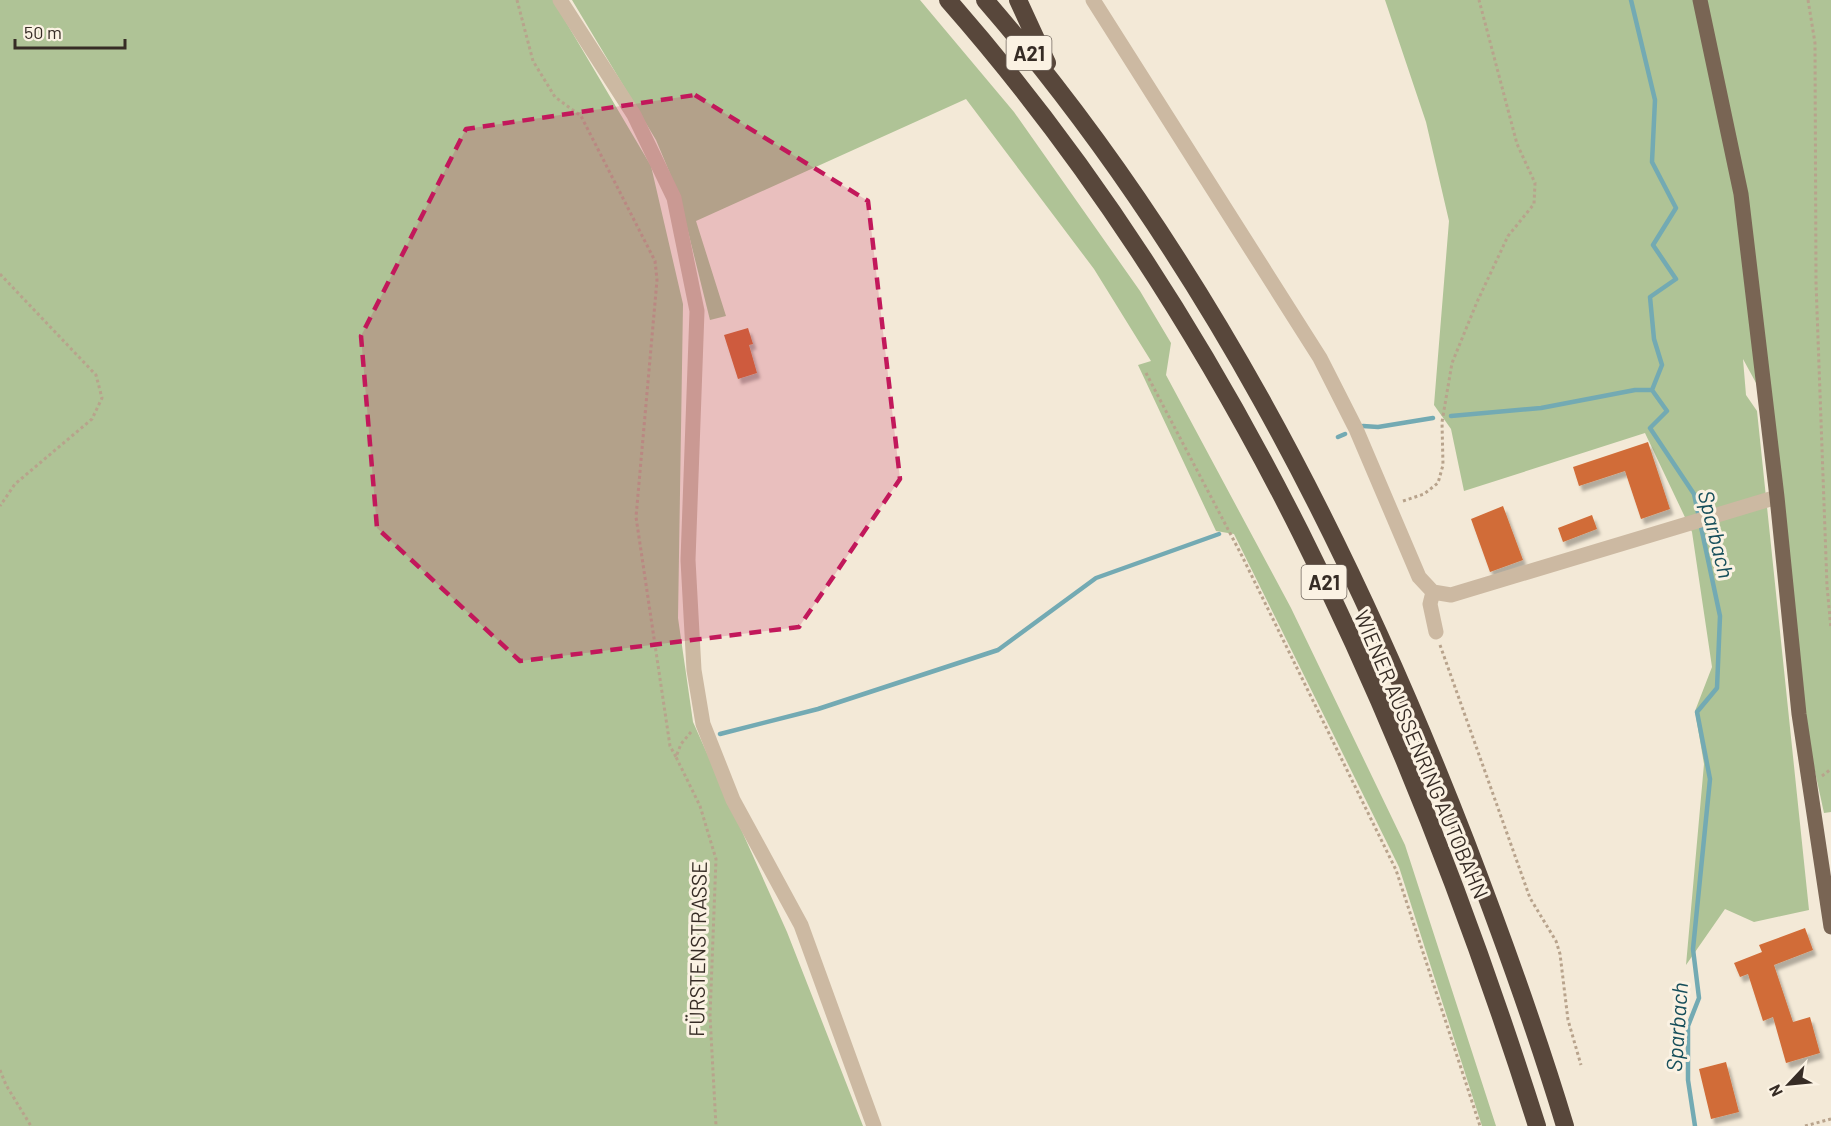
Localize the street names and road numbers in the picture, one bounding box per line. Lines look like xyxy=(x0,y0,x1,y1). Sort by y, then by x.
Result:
road number: A21 xyxy=(1006,36,1052,70)
road number: A21 xyxy=(1302,565,1346,599)
street label: WIENER AUSSENRING AUTOBAHN xyxy=(1350,606,1494,902)
street label: FÜRSTENSTRASSE xyxy=(683,861,711,1037)

